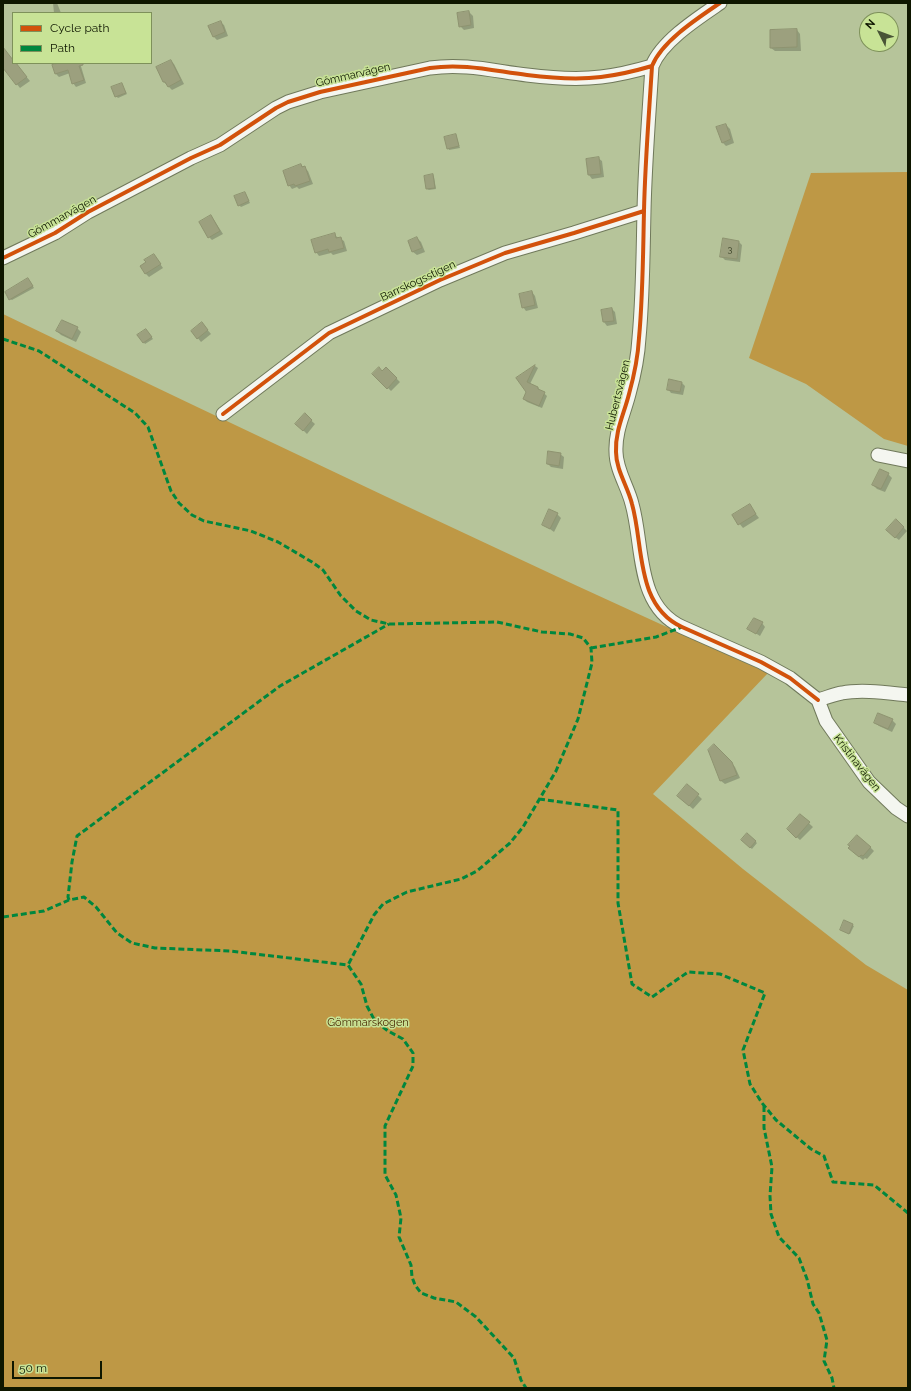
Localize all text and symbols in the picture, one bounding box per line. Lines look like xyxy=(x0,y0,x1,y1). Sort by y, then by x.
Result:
legend xyxy=(12,12,152,64)
north arrow xyxy=(859,12,899,52)
text: N xyxy=(863,17,878,32)
text: Cycle path xyxy=(50,21,109,35)
text: Path xyxy=(50,41,75,55)
street label: Gömmarvägen xyxy=(315,60,391,90)
street label: Gömmarvägen xyxy=(26,193,98,241)
house number: 3 xyxy=(728,244,732,254)
street label: Barrskogsstigen xyxy=(378,258,458,304)
street label: Hubertsvägen xyxy=(603,358,633,432)
street label: Kristinavägen xyxy=(831,732,883,794)
park label: Gömmarskogen xyxy=(327,1016,409,1030)
scale bar xyxy=(14,1353,104,1379)
text: 50 m xyxy=(19,1361,47,1375)

